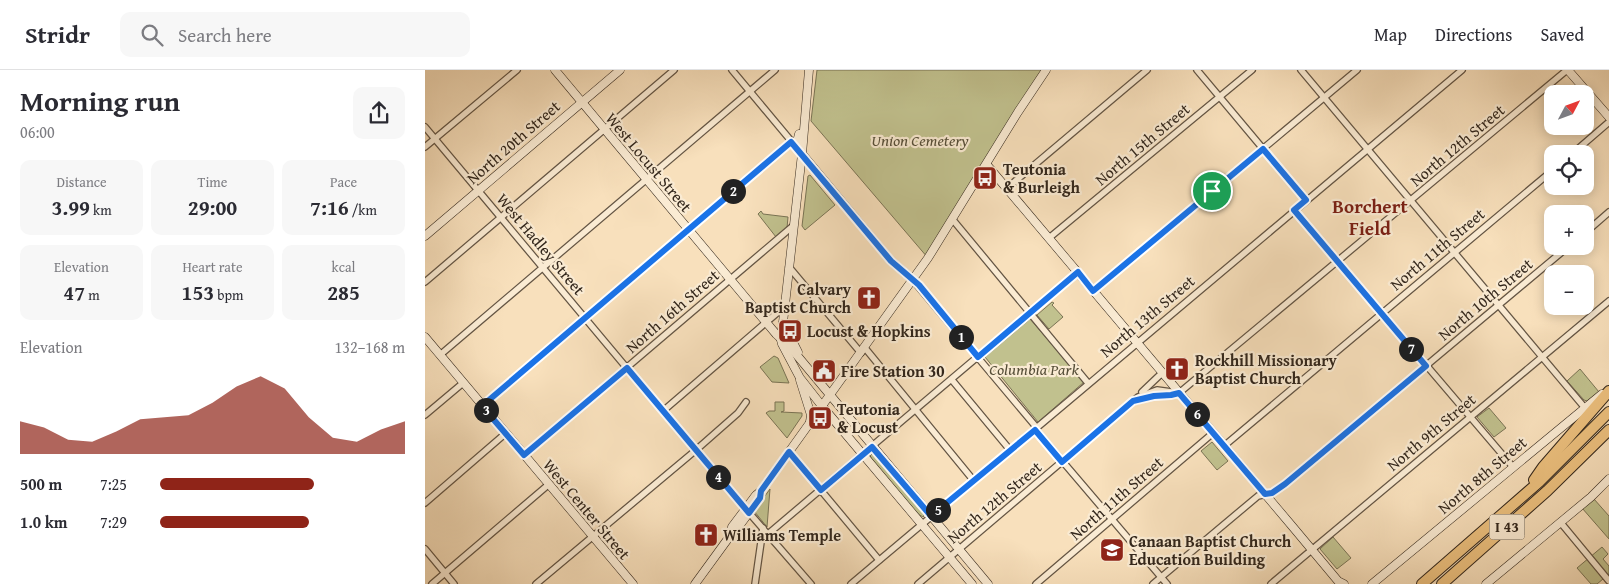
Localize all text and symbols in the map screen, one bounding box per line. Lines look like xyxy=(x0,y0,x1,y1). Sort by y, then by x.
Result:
search box xyxy=(120,12,470,57)
text: Stridr xyxy=(25,17,90,52)
icon: search xyxy=(138,21,166,49)
text: Search here xyxy=(178,21,272,49)
text: Map xyxy=(1374,21,1407,48)
text: Directions xyxy=(1435,21,1512,48)
text: Saved xyxy=(1540,21,1584,48)
text: Morning run xyxy=(20,80,180,121)
north arrow xyxy=(1544,85,1594,135)
map controls xyxy=(1544,85,1594,315)
button: share xyxy=(353,87,405,139)
street label: North 20th Street xyxy=(461,94,565,190)
street label: North 15th Street xyxy=(1089,97,1195,191)
street label: North 12th Street xyxy=(1404,98,1510,192)
street label: West Locust Street xyxy=(600,107,698,217)
text: 06:00 xyxy=(20,120,55,144)
park label: Union Cemetery xyxy=(871,128,969,152)
button: locate xyxy=(1544,145,1594,195)
place label: Teutonia & Burleigh xyxy=(1003,157,1080,199)
bus stop icon: Teutonia & Burleigh xyxy=(972,165,998,191)
pin xyxy=(1191,170,1233,212)
text: Distance xyxy=(56,172,107,192)
text: Time xyxy=(198,172,227,192)
text: Pace xyxy=(330,172,357,192)
icon: arrive xyxy=(1198,177,1226,205)
pin: 2 xyxy=(721,178,745,204)
text: 2 xyxy=(730,181,737,201)
street label: West Hadley Street xyxy=(491,188,591,301)
text: 3.99 xyxy=(51,192,90,223)
text: 29:00 xyxy=(188,192,237,223)
text: 7:16 xyxy=(310,192,349,223)
district label: Borchert Field xyxy=(1332,192,1408,242)
text: km xyxy=(90,200,112,220)
text: /km xyxy=(349,200,377,220)
street label: North 11th Street xyxy=(1384,202,1490,296)
button: + xyxy=(1544,205,1594,255)
street label: North 10th Street xyxy=(1432,252,1538,346)
text: Elevation xyxy=(54,257,109,277)
text: Heart rate xyxy=(182,257,243,277)
text: kcal xyxy=(332,257,355,277)
street label: North 16th Street xyxy=(620,263,724,359)
button: − xyxy=(1544,265,1594,315)
street label: North 13th Street xyxy=(1094,269,1200,363)
text: 47 xyxy=(63,277,85,308)
text: 153 xyxy=(182,277,214,308)
text: 285 xyxy=(327,277,360,308)
place label: Calvary Baptist Church xyxy=(745,277,852,319)
text: m xyxy=(85,285,100,305)
text: bpm xyxy=(214,285,243,305)
church icon: Calvary Baptist Church xyxy=(856,285,882,311)
bus stop icon: Locust & Hopkins xyxy=(777,318,803,344)
place label: Locust & Hopkins xyxy=(807,319,931,343)
pin: 1 xyxy=(949,324,973,350)
text: 1 xyxy=(958,327,965,347)
text: Elevation xyxy=(20,335,83,359)
text: 132–168 m xyxy=(335,335,405,359)
pin: 7 xyxy=(1399,336,1423,362)
text: 7 xyxy=(1408,339,1415,359)
place label: Rockhill Missionary Baptist Church xyxy=(1195,348,1337,390)
church icon: Rockhill Missionary Baptist Church xyxy=(1164,356,1190,382)
park label: Columbia Park xyxy=(989,357,1079,381)
public building icon: Fire Station 30 xyxy=(811,358,837,384)
place label: Fire Station 30 xyxy=(841,359,944,383)
street label: North 9th Street xyxy=(1381,387,1481,476)
place label: Teutonia & Locust xyxy=(837,397,901,439)
pin: 3 xyxy=(473,398,499,422)
text: 3 xyxy=(483,400,490,420)
pin: 6 xyxy=(1185,402,1209,426)
text: 6 xyxy=(1194,404,1201,424)
bus stop icon: Teutonia & Locust xyxy=(807,405,833,431)
street label: North 8th Street xyxy=(1432,430,1532,519)
street label: North 11th Street xyxy=(1064,450,1168,546)
street label: West Center Street xyxy=(538,453,637,565)
street label: North 12th Street xyxy=(941,455,1047,549)
pin: 4 xyxy=(705,464,731,490)
text: 4 xyxy=(715,467,722,487)
text: 500 m xyxy=(20,472,62,496)
text: 7:25 xyxy=(100,472,127,496)
pin: 5 xyxy=(925,498,951,522)
text: 5 xyxy=(935,500,942,520)
text: 1.0 km xyxy=(20,510,67,534)
text: 7:29 xyxy=(100,510,127,534)
road number: I 43 xyxy=(1489,514,1525,540)
church icon: Williams Temple xyxy=(693,522,719,548)
place label: Williams Temple xyxy=(723,523,841,547)
place label: Canaan Baptist Church Education Building xyxy=(1129,529,1292,571)
school or university icon: Canaan Baptist Church Education Building xyxy=(1099,537,1125,563)

